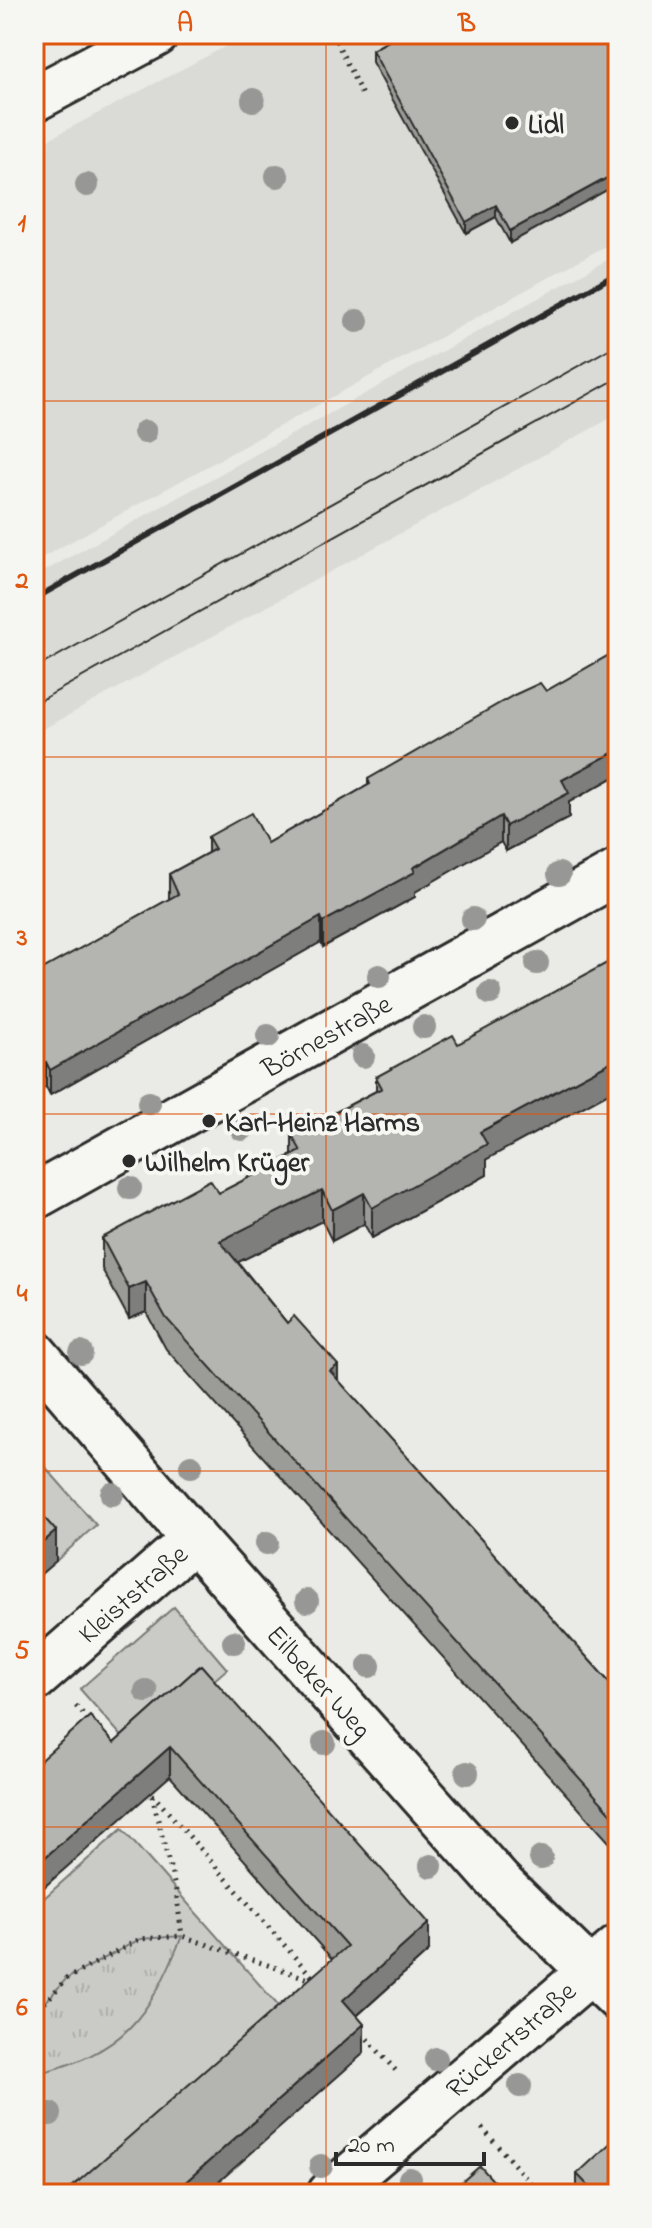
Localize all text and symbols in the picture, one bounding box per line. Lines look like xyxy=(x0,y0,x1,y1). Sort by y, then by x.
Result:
text: A xyxy=(177,6,193,44)
text: B xyxy=(457,6,476,44)
place label: Lidl xyxy=(528,106,564,147)
marker: Lidl xyxy=(503,114,521,132)
text: 1 xyxy=(18,206,27,244)
text: 2 xyxy=(15,563,29,601)
text: 3 xyxy=(16,920,28,958)
street label: Börnestraße xyxy=(254,985,401,1091)
place label: Karl-Heinz Harms xyxy=(225,1104,420,1145)
marker: Karl-Heinz Harms xyxy=(200,1112,218,1130)
place label: Wilhelm Krüger xyxy=(145,1144,310,1186)
marker: Wilhelm Krüger xyxy=(120,1152,138,1170)
text: 4 xyxy=(17,1276,28,1314)
street label: Kleiststraße xyxy=(70,1536,199,1655)
street label: Eilbeker Weg xyxy=(255,1617,380,1750)
text: 5 xyxy=(15,1633,30,1671)
street label: Rückertstraße xyxy=(438,1973,587,2110)
text: 6 xyxy=(16,1990,28,2028)
scale bar xyxy=(336,2116,484,2166)
text: 20 m xyxy=(348,2129,395,2164)

